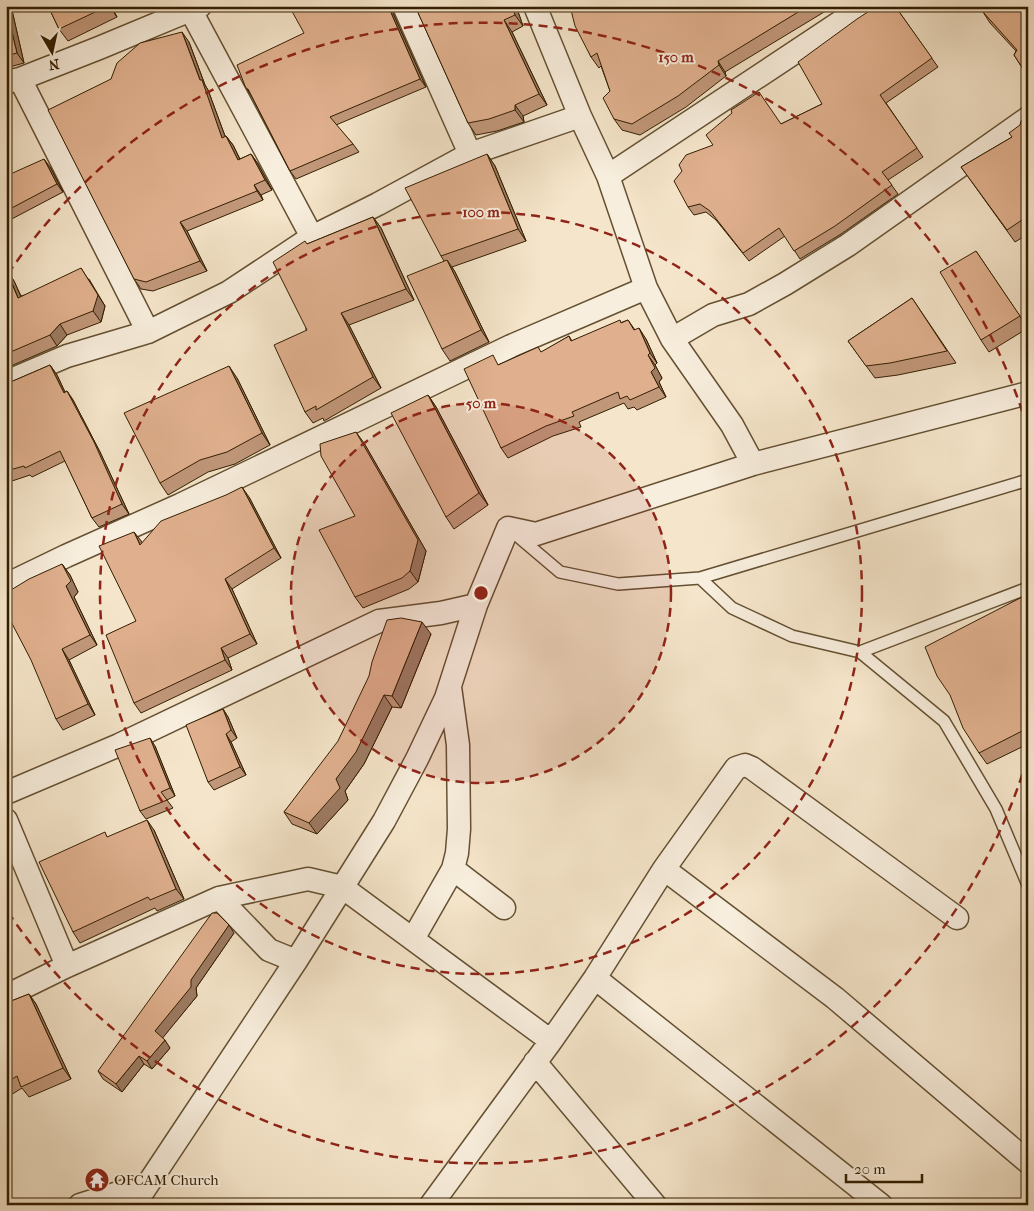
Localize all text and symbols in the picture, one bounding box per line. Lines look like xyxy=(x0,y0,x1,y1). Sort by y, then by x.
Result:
north arrow xyxy=(28,28,78,78)
text: 150 m xyxy=(658,48,694,66)
text: N xyxy=(47,55,61,74)
text: 100 m xyxy=(462,203,500,221)
text: 50 m xyxy=(466,394,497,412)
centre of rings xyxy=(472,584,490,602)
scale bar xyxy=(846,1151,923,1183)
text: 20 m xyxy=(854,1160,886,1178)
temple icon: OFCAM Church xyxy=(84,1167,110,1193)
place label: OFCAM Church xyxy=(114,1171,219,1189)

